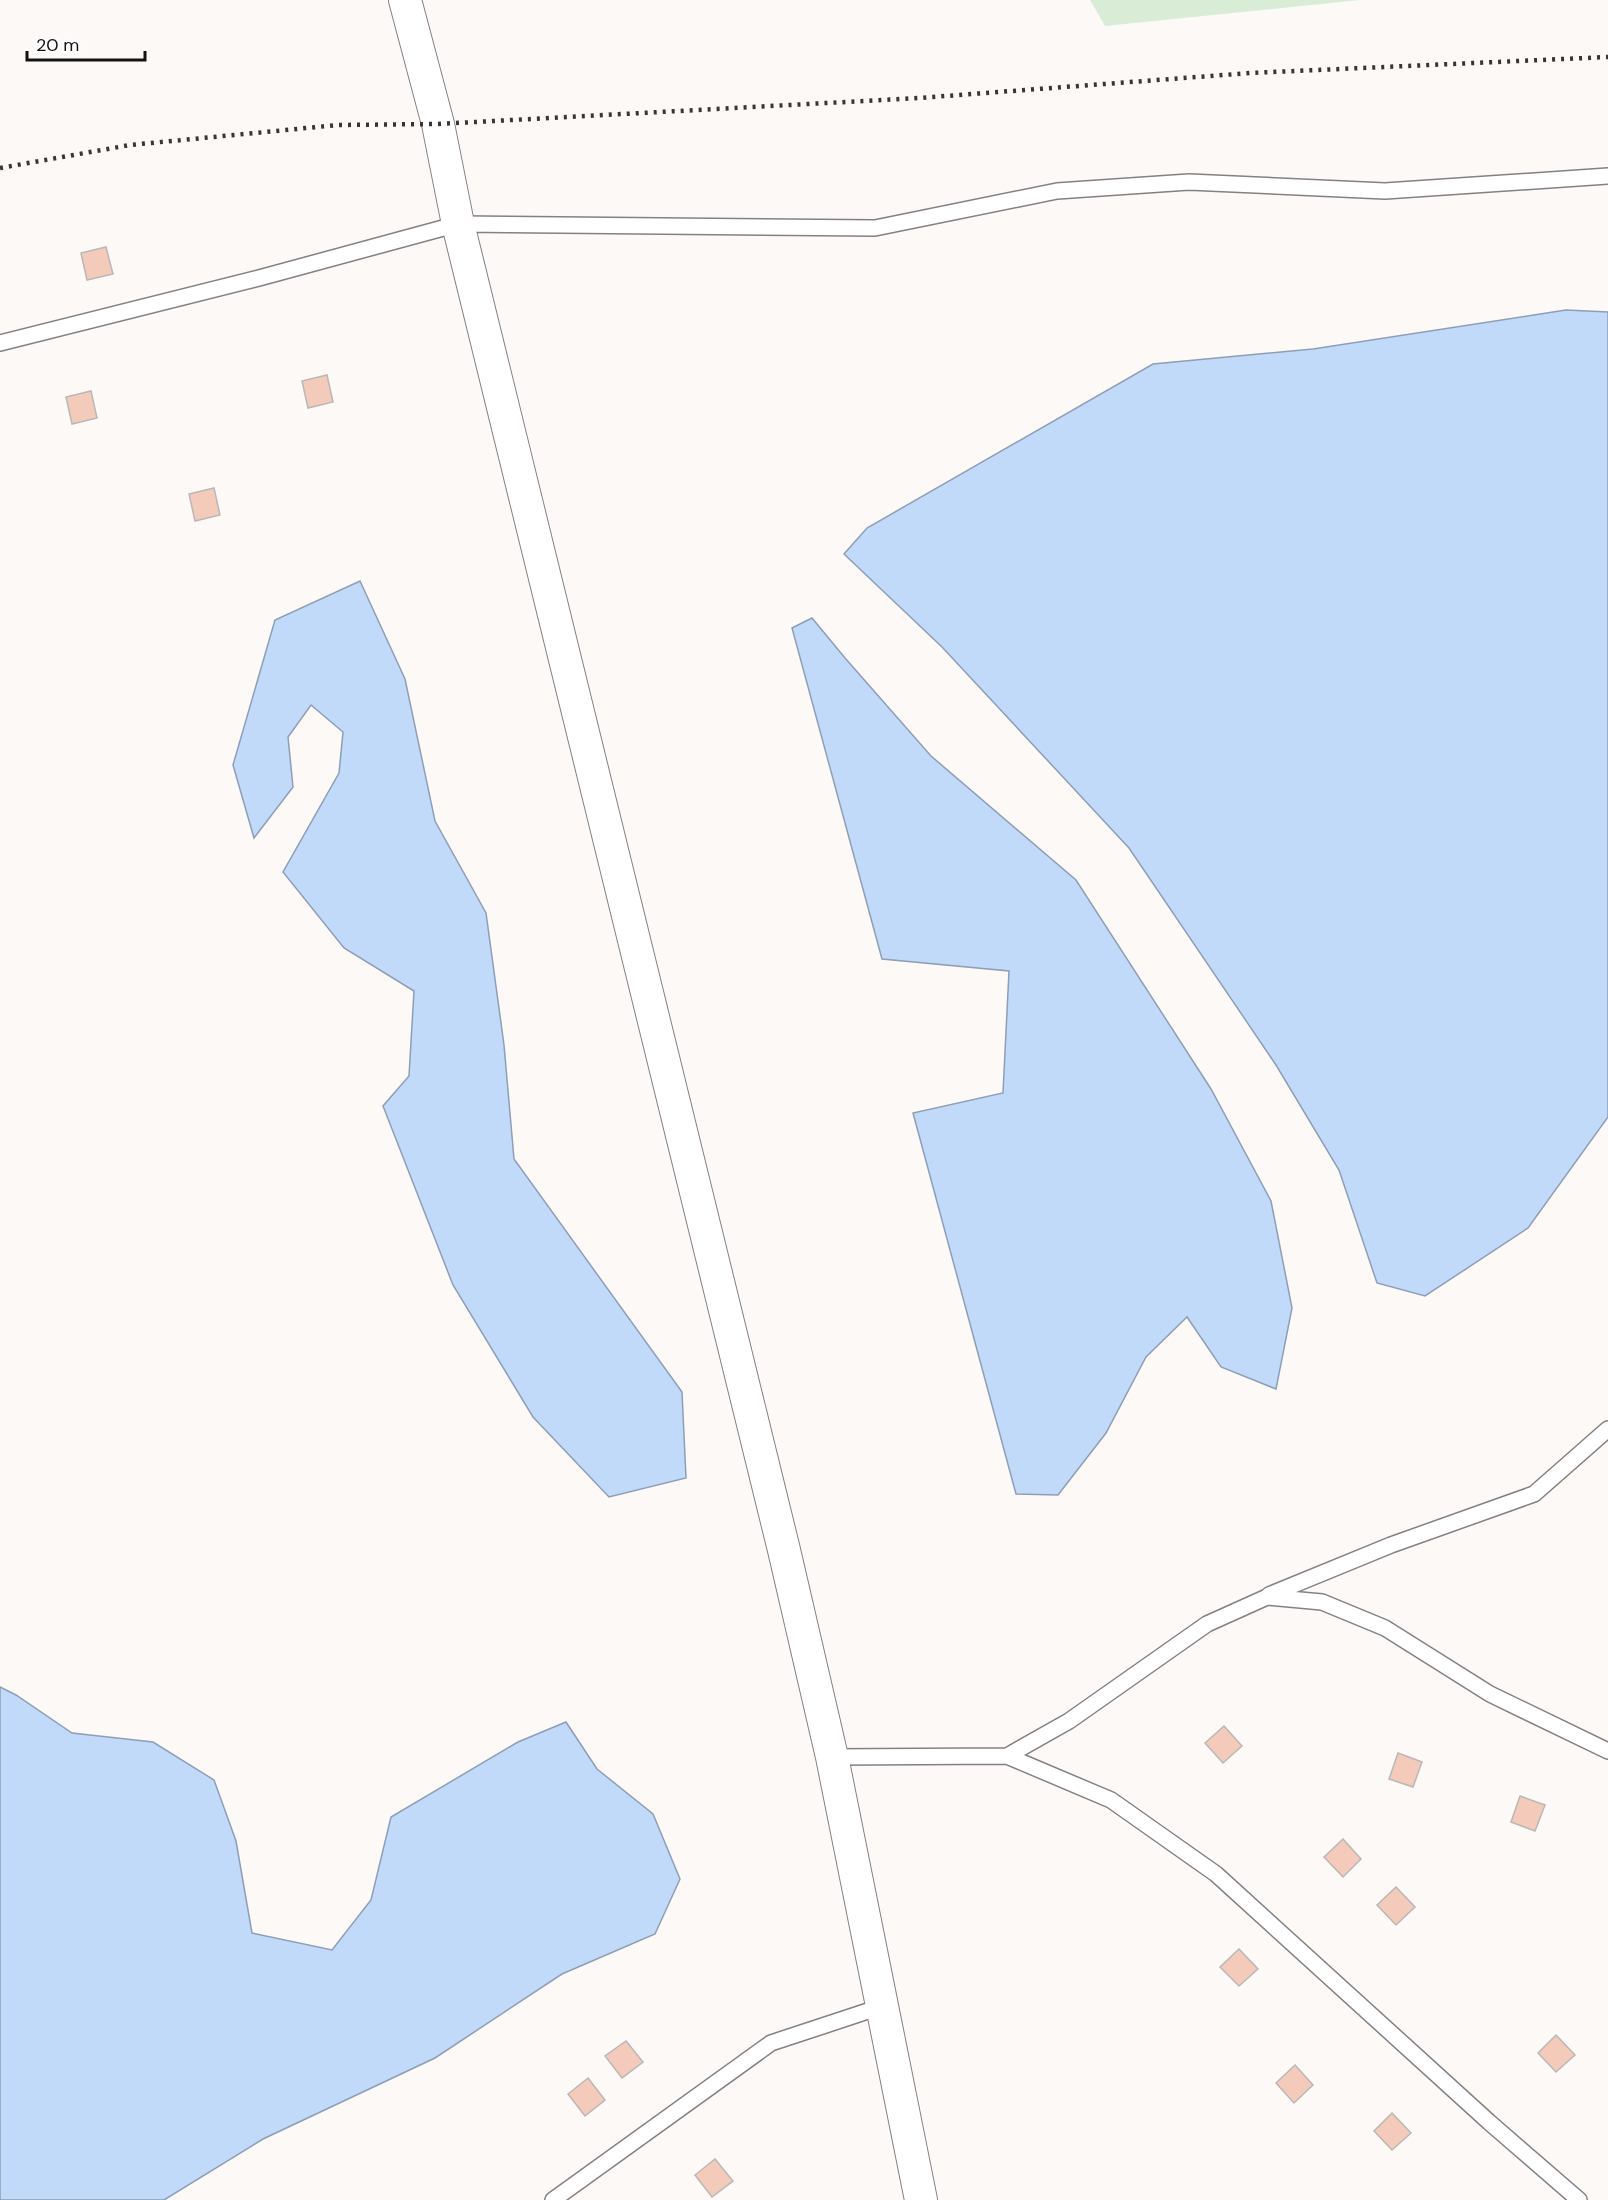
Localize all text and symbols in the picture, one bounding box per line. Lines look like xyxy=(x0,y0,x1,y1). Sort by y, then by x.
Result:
scale bar xyxy=(27,24,146,62)
text: 20 m xyxy=(36,33,79,57)

